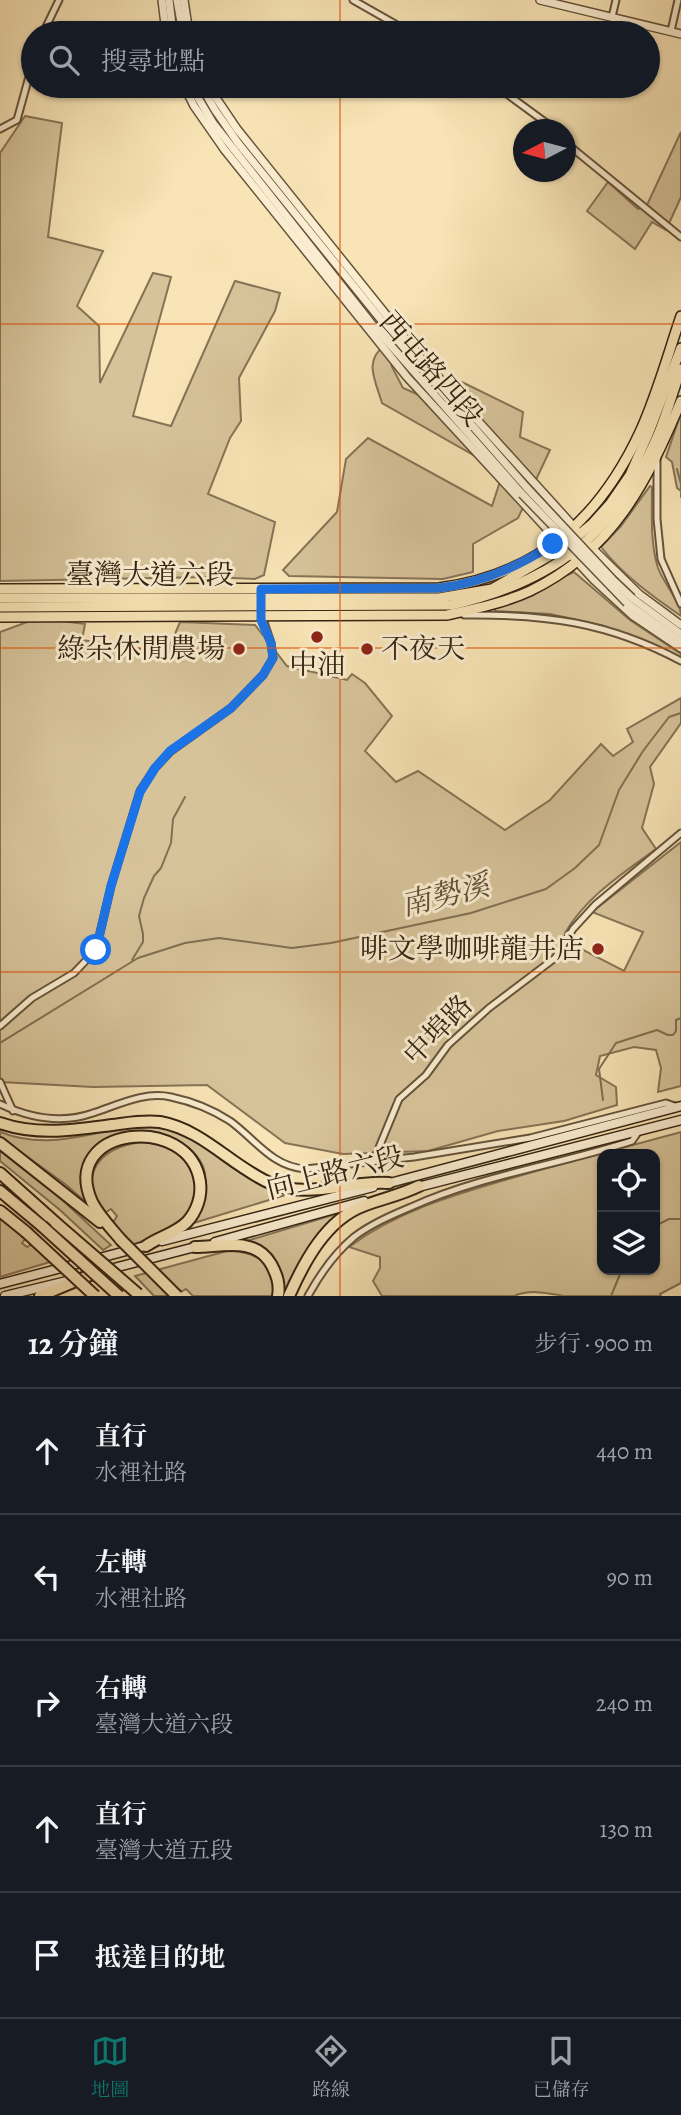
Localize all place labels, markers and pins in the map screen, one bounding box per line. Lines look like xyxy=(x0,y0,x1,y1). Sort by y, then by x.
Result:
marker: 中油 xyxy=(309,629,325,645)
place label: 綠朵休閒農場 xyxy=(57,630,225,668)
place label: 不夜天 xyxy=(381,630,465,668)
marker: 綠朵休閒農場 xyxy=(231,641,247,657)
marker: 不夜天 xyxy=(359,641,375,657)
place label: 中油 xyxy=(289,646,345,684)
place label: 啡文學咖啡龍井店 xyxy=(360,930,584,968)
marker: 啡文學咖啡龍井店 xyxy=(590,941,606,957)

